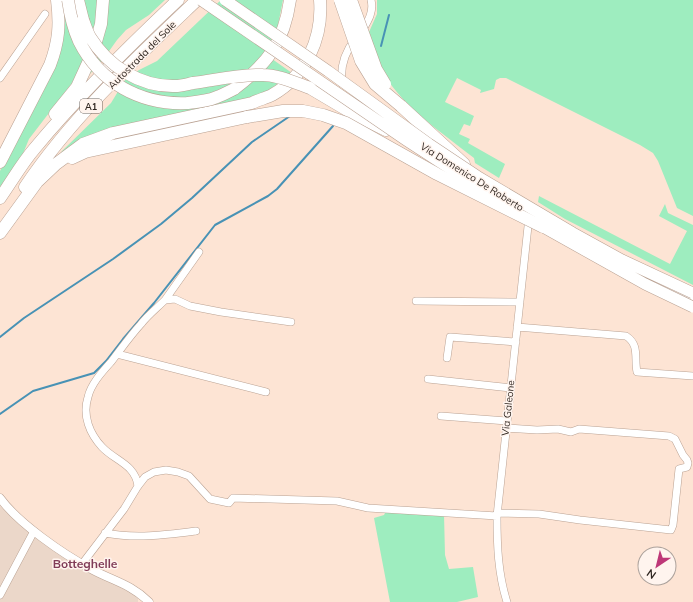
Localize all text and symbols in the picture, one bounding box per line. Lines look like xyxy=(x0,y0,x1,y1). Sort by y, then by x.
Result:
street label: Autostrada del Sole xyxy=(105,18,179,92)
road number: A1 xyxy=(80,99,102,113)
street label: Via Domenico De Roberto xyxy=(418,140,526,214)
street label: Via Galeone xyxy=(499,379,517,437)
north arrow xyxy=(637,546,677,586)
district label: Botteghelle xyxy=(53,556,118,571)
text: N xyxy=(644,566,659,582)

